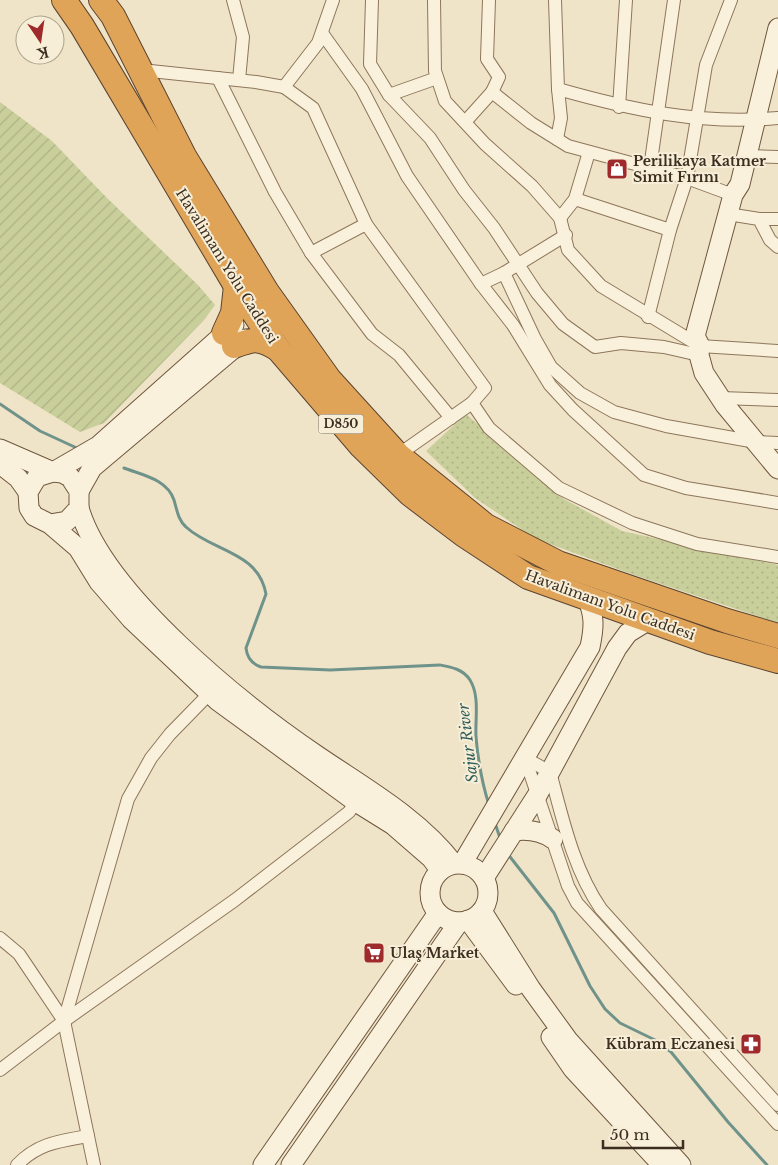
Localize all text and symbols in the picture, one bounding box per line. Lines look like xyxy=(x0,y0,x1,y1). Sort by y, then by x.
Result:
north arrow xyxy=(15,15,65,65)
text: K xyxy=(35,43,51,63)
place label: Perilikaya Katmer Simit Fırını xyxy=(633,152,766,186)
shop icon: Perilikaya Katmer Simit Fırını xyxy=(605,157,629,181)
street label: Havalimanı Yolu Caddesi xyxy=(172,185,282,347)
road number: D850 xyxy=(318,414,364,434)
street label: Havalimanı Yolu Caddesi xyxy=(523,566,698,644)
water label: Sajur River xyxy=(453,701,482,784)
supermarket icon: Ulaş Market xyxy=(362,941,386,965)
place label: Ulaş Market xyxy=(390,944,480,962)
pharmacy icon: Kübram Eczanesi xyxy=(739,1032,763,1056)
place label: Kübram Eczanesi xyxy=(606,1035,735,1053)
scale bar xyxy=(603,1118,683,1150)
text: 50 m xyxy=(610,1125,650,1144)

